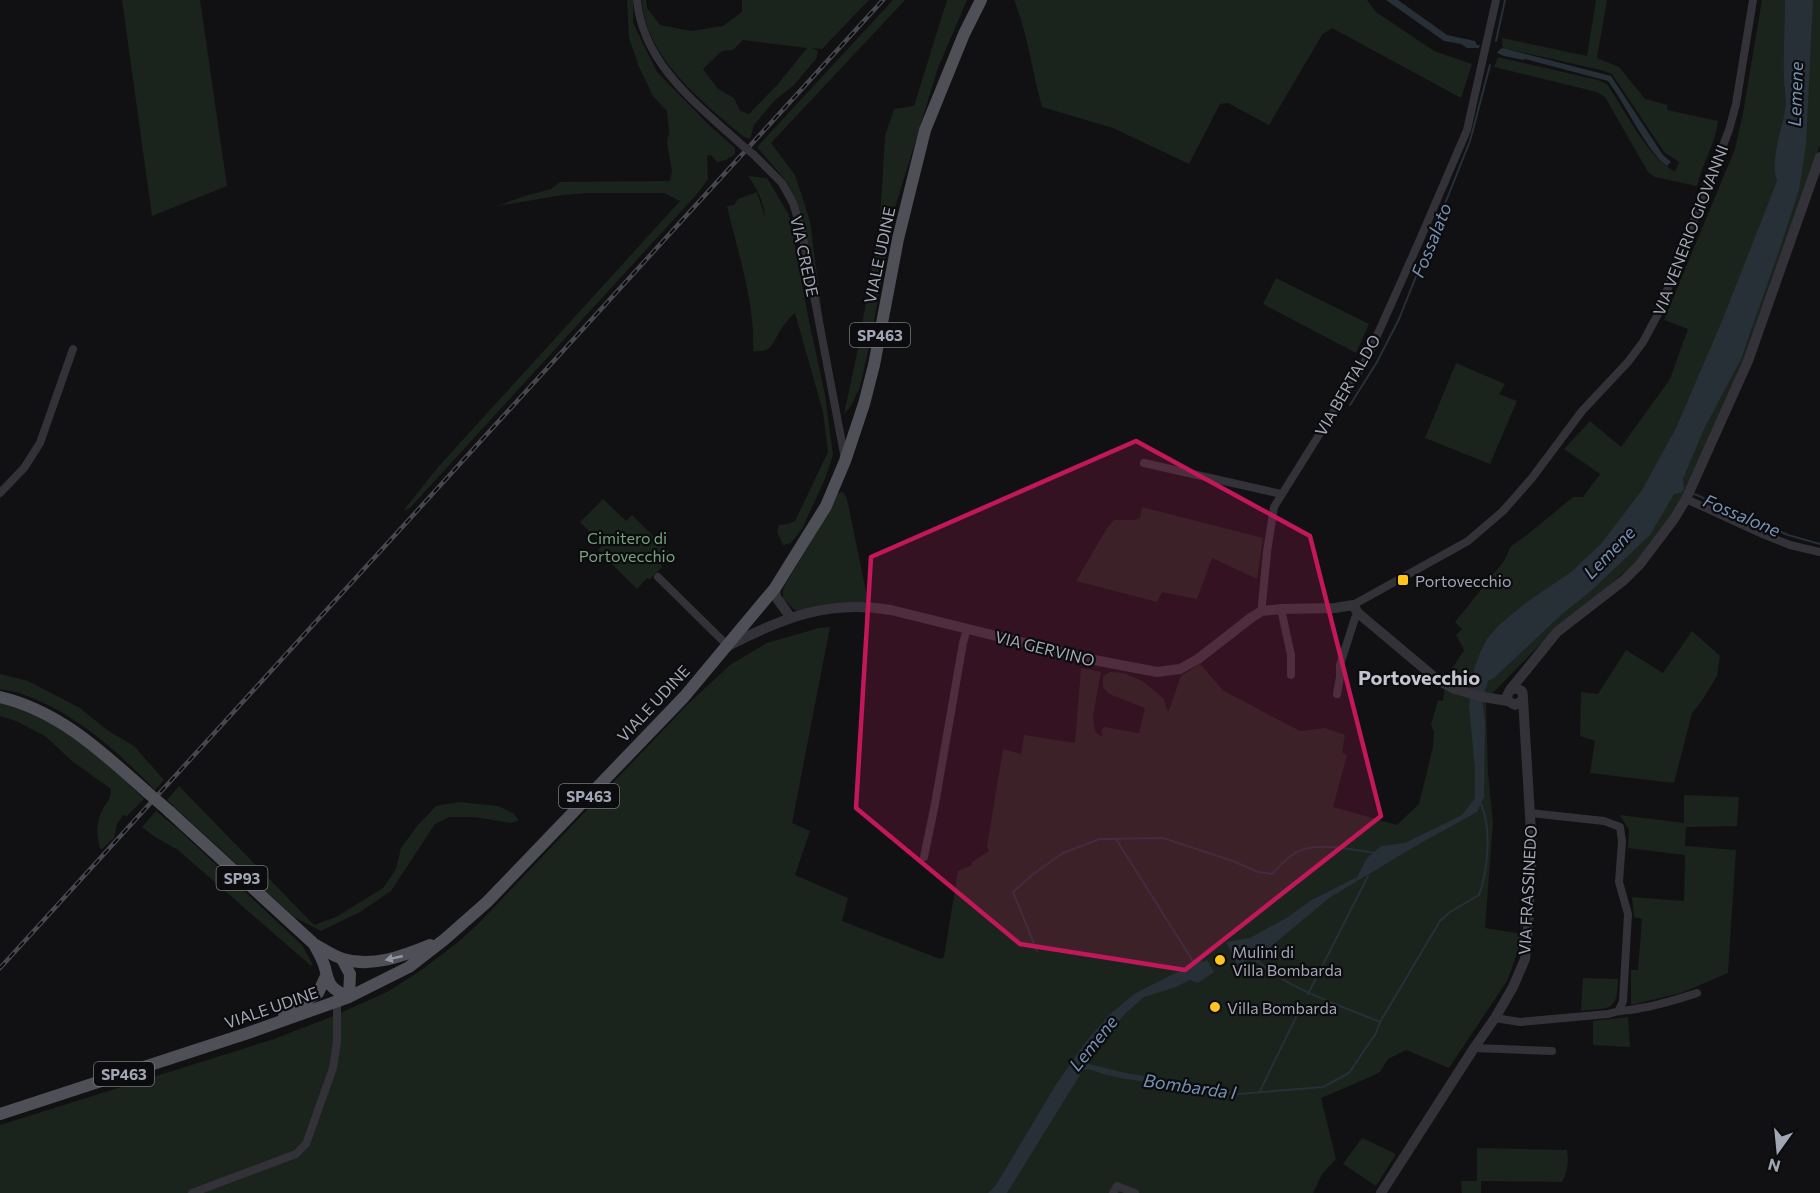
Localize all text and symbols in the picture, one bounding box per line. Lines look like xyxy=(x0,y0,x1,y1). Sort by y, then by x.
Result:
water label: Lemene xyxy=(1783,61,1807,127)
street label: VIA VENERIO GIOVANNI xyxy=(1649,142,1731,318)
water label: Fossalato xyxy=(1406,200,1456,280)
street label: VIALE UDINE xyxy=(860,205,898,305)
street label: VIA CREDE xyxy=(787,214,823,298)
road number: SP463 xyxy=(850,323,910,347)
street label: VIA BERTALDO xyxy=(1310,331,1384,439)
water label: Fossalone xyxy=(1700,489,1784,541)
water label: Lemene xyxy=(1579,521,1640,583)
park label: Cimitero di Portovecchio xyxy=(579,528,675,565)
place label: Portovecchio xyxy=(1415,571,1511,590)
marker: Portovecchio xyxy=(1396,573,1410,587)
street label: VIA GERVINO xyxy=(993,626,1097,670)
street label: VIALE UDINE xyxy=(613,661,693,745)
district label: Portovecchio xyxy=(1358,665,1480,689)
road number: SP463 xyxy=(559,784,619,808)
street label: VIA FRASSINEDO xyxy=(1514,825,1540,955)
road number: SP93 xyxy=(216,866,268,890)
place label: Mulini di Villa Bombarda xyxy=(1232,942,1342,979)
one-way arrow xyxy=(385,953,404,963)
marker: Mulini di Villa Bombarda xyxy=(1213,953,1227,967)
street label: VIALE UDINE xyxy=(222,982,320,1032)
place label: Villa Bombarda xyxy=(1227,998,1337,1017)
marker: Villa Bombarda xyxy=(1208,1000,1222,1014)
water label: Lemene xyxy=(1064,1011,1122,1075)
road number: SP463 xyxy=(94,1062,154,1086)
water label: Bombarda I xyxy=(1142,1069,1239,1104)
north arrow xyxy=(1748,1121,1808,1181)
text: N xyxy=(1766,1155,1782,1177)

